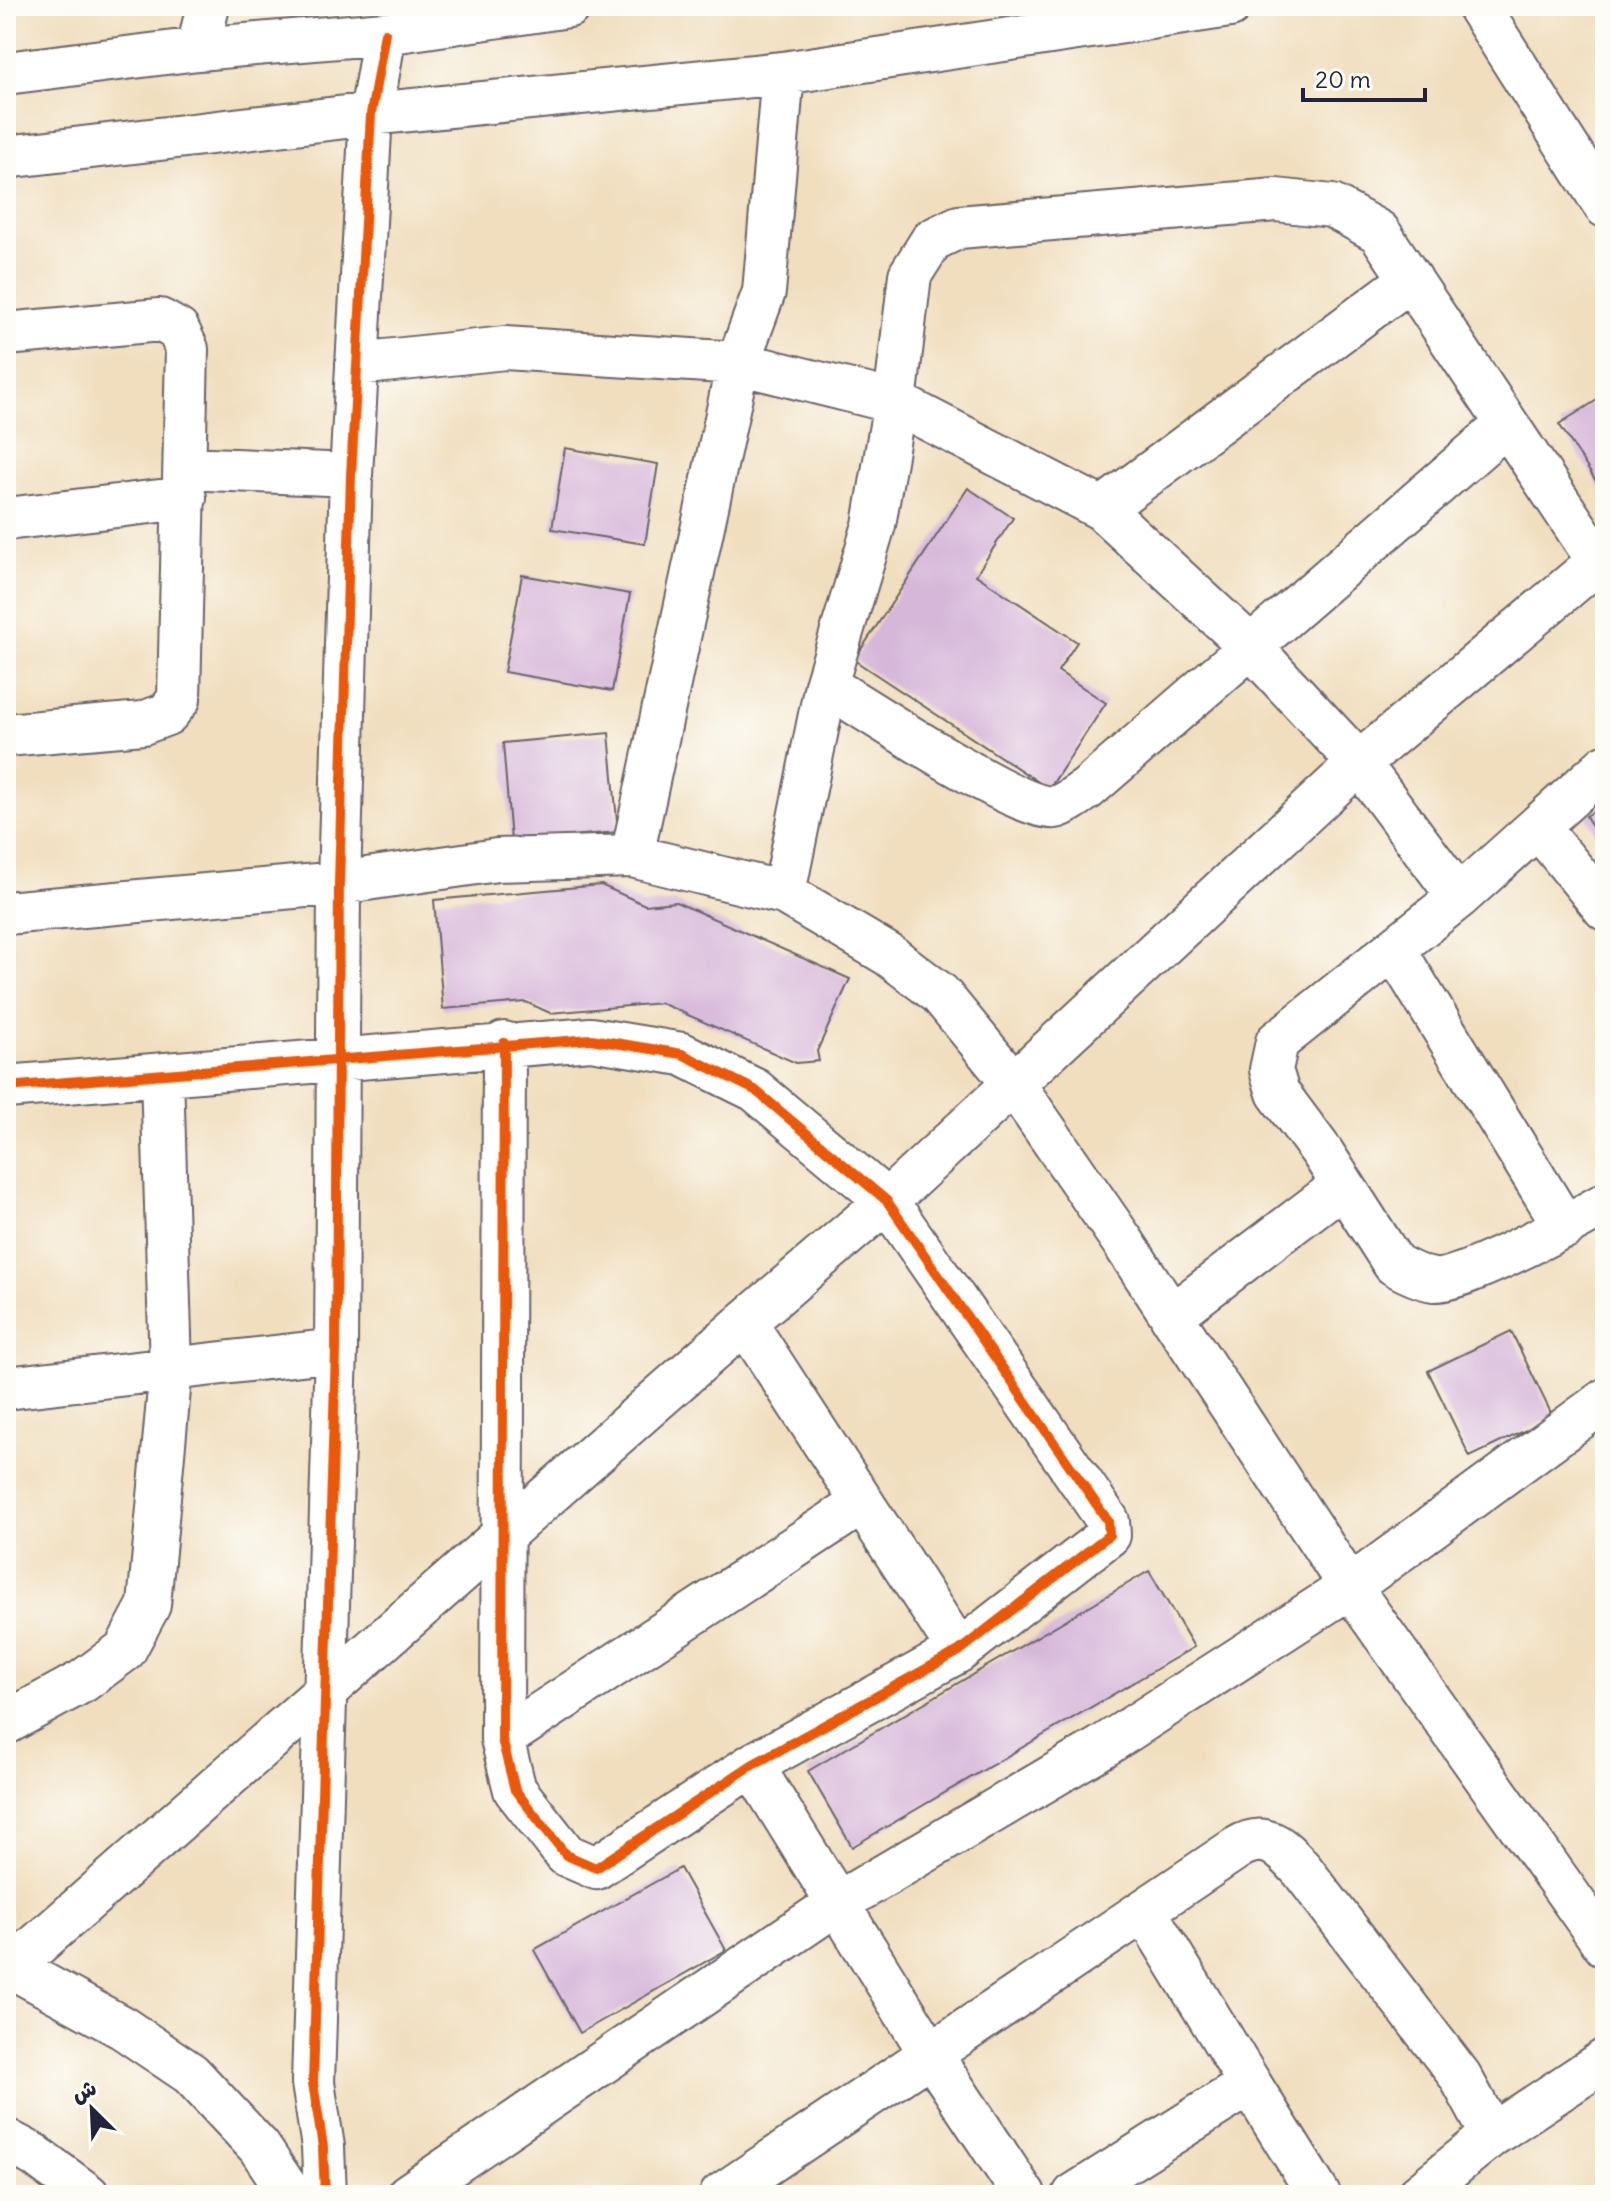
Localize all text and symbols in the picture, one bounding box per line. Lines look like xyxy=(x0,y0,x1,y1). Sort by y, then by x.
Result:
scale bar xyxy=(1303,52,1425,102)
text: 20 m xyxy=(1315,64,1371,94)
north arrow xyxy=(52,2069,132,2149)
text: ش xyxy=(67,2073,101,2108)

